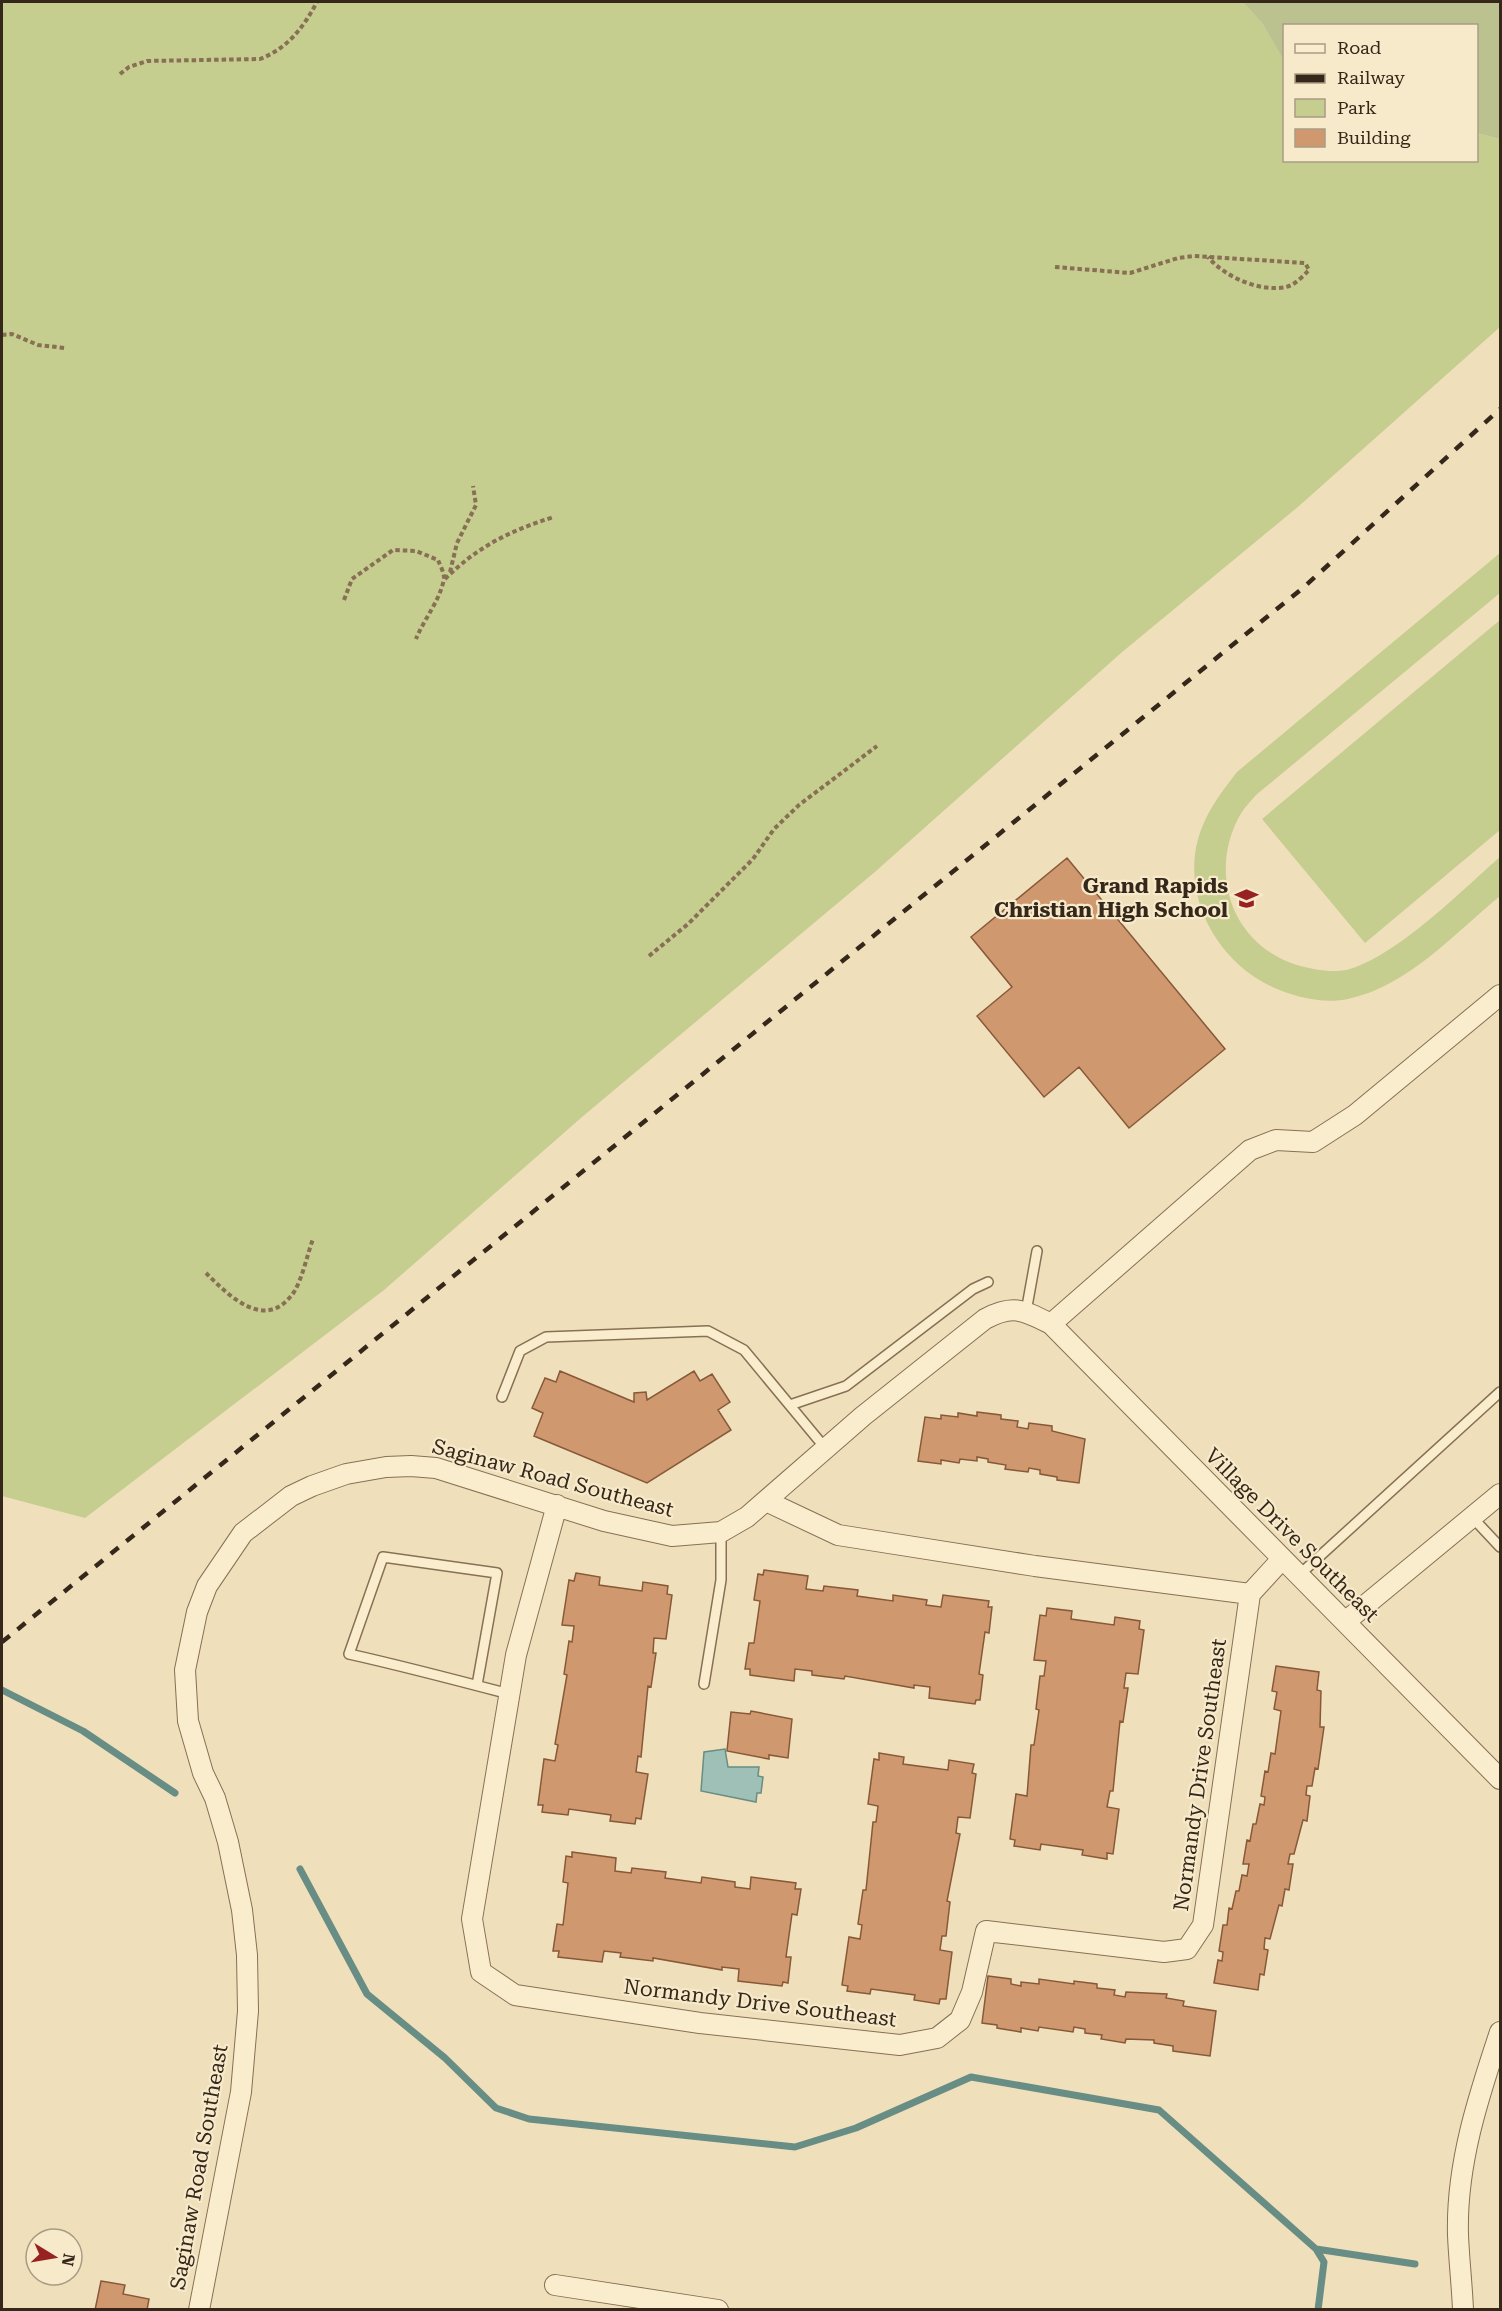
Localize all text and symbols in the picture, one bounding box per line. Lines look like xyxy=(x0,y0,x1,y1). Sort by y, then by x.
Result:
legend xyxy=(1283,24,1478,162)
text: Road xyxy=(1337,37,1382,58)
text: Railway xyxy=(1337,67,1405,88)
text: Park xyxy=(1337,97,1377,118)
text: Building xyxy=(1337,127,1411,148)
place label: Grand Rapids Christian High School xyxy=(994,874,1228,922)
school or university icon: Grand Rapids Christian High School xyxy=(1233,885,1259,911)
street label: Saginaw Road Southeast xyxy=(430,1434,676,1522)
street label: Village Drive Southeast xyxy=(1200,1443,1384,1627)
street label: Normandy Drive Southeast xyxy=(1169,1637,1231,1913)
street label: Normandy Drive Southeast xyxy=(622,1974,898,2032)
street label: Saginaw Road Southeast xyxy=(166,2042,232,2292)
north arrow xyxy=(24,2227,84,2287)
text: N xyxy=(58,2252,79,2268)

